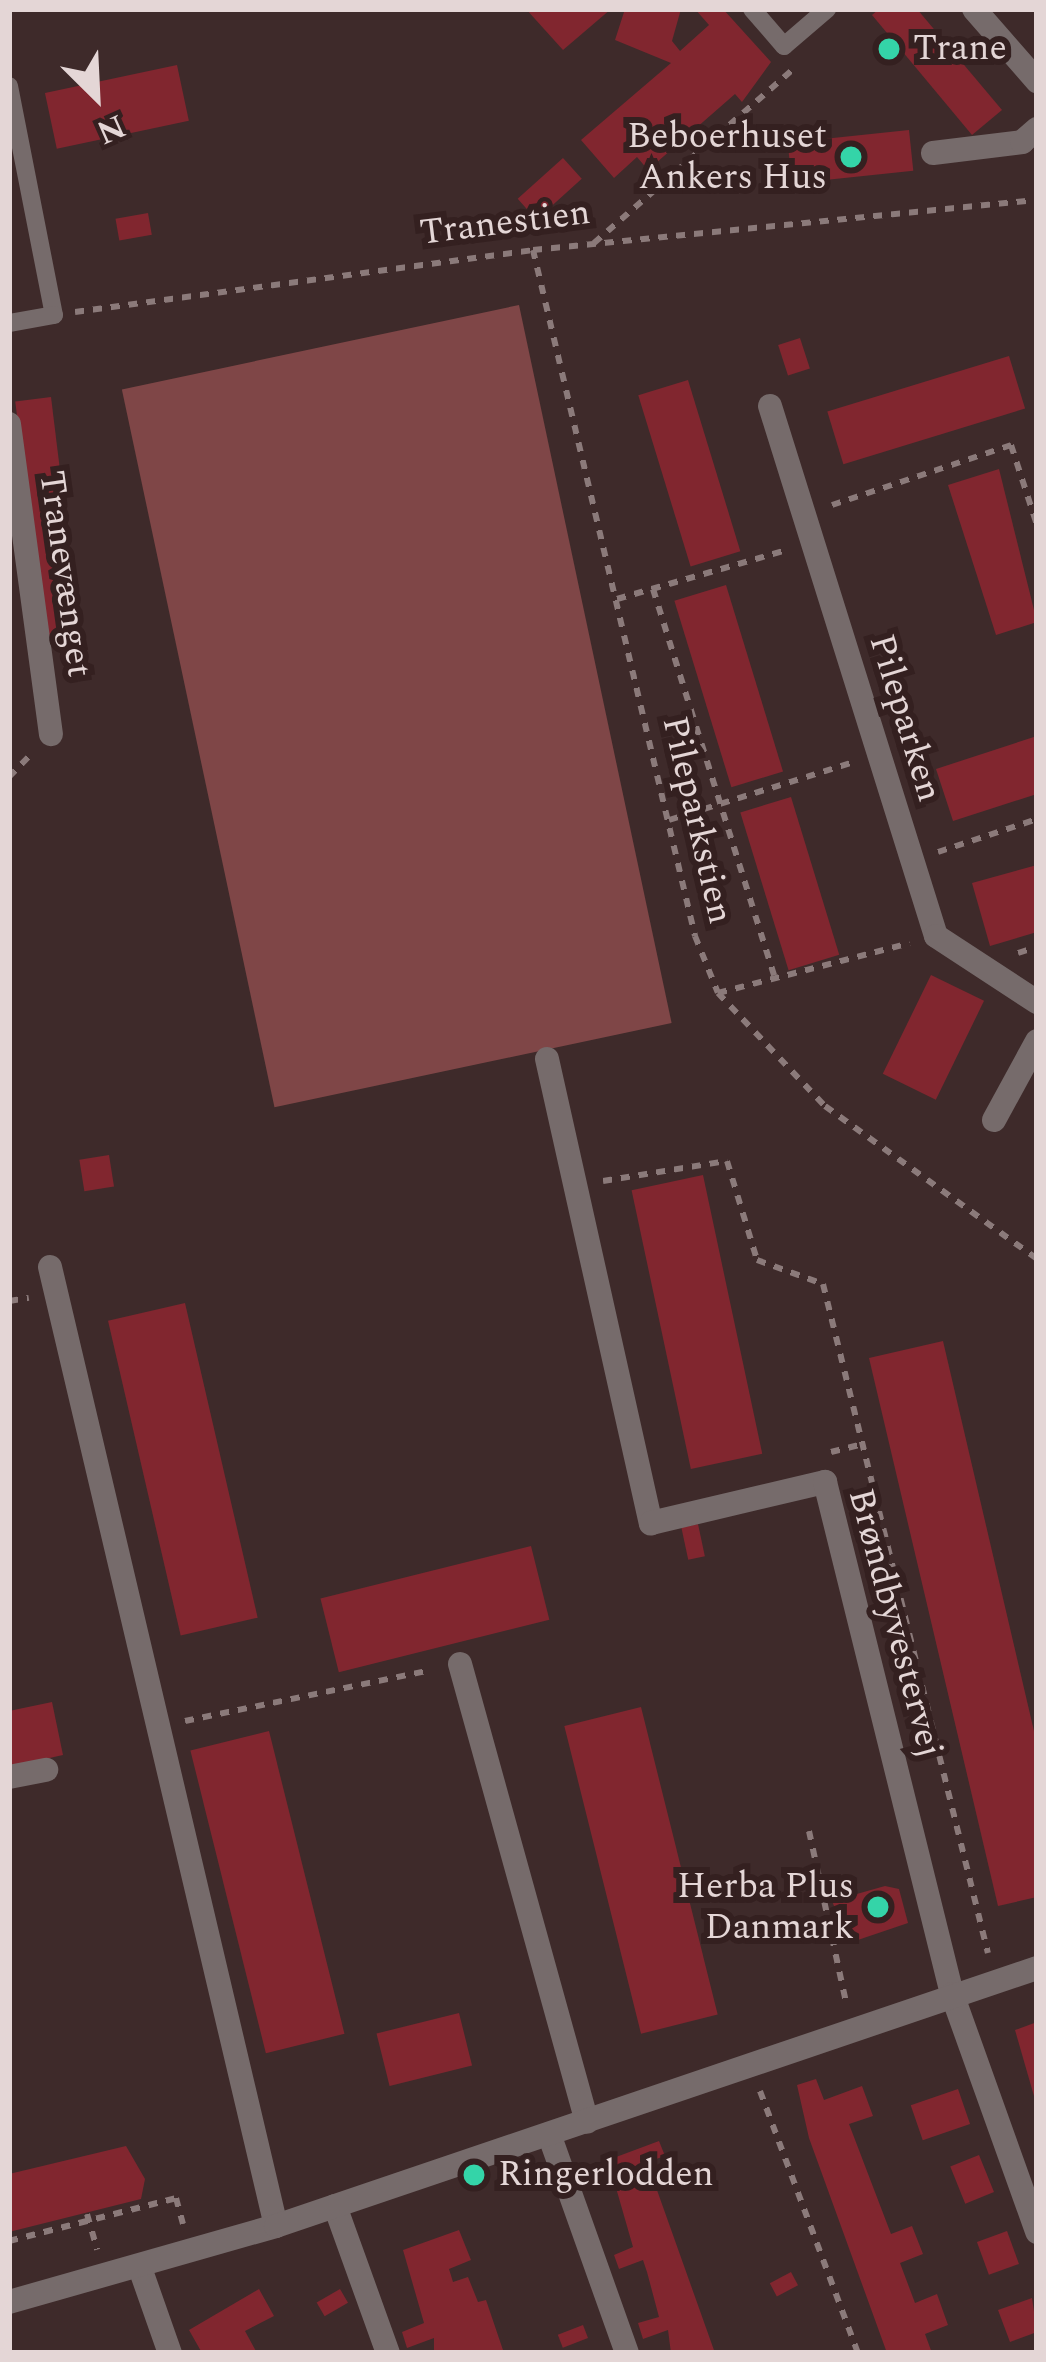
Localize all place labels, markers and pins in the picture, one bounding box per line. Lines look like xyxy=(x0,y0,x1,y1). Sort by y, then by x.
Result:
place label: Trane xyxy=(913,27,1007,71)
marker: Trane xyxy=(876,36,902,62)
place label: Beboerhuset Ankers Hus xyxy=(627,114,827,199)
marker: Beboerhuset Ankers Hus xyxy=(838,144,864,170)
place label: Herba Plus Danmark xyxy=(677,1864,854,1949)
marker: Herba Plus Danmark xyxy=(865,1894,891,1920)
place label: Ringerlodden xyxy=(498,2153,714,2197)
marker: Ringerlodden xyxy=(461,2162,487,2188)

